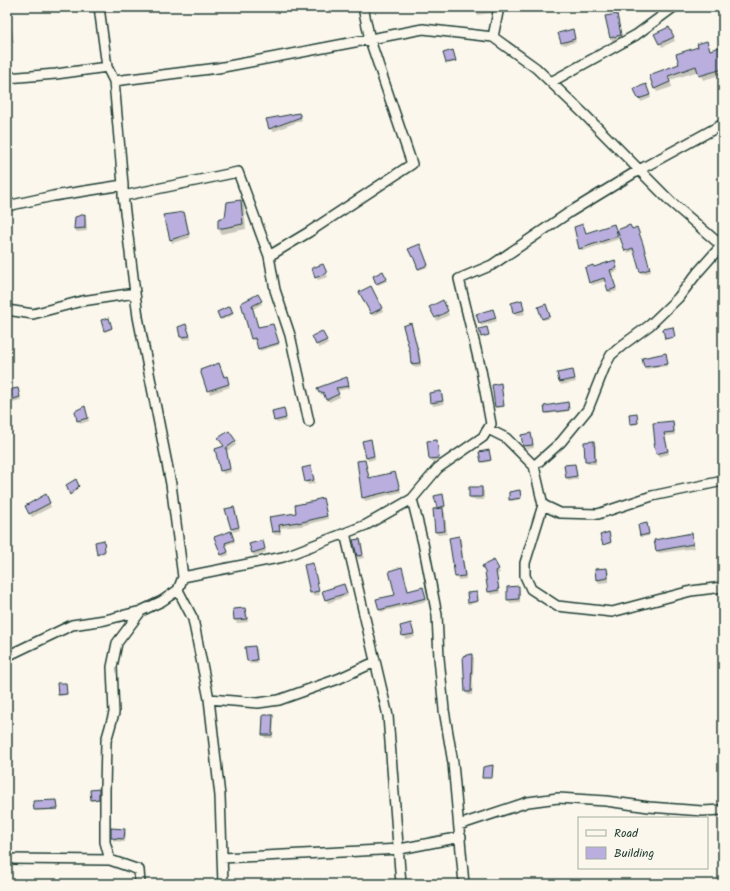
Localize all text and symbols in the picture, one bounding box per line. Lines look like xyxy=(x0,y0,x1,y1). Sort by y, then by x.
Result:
legend xyxy=(578,817,708,869)
text: Road xyxy=(614,824,639,843)
text: Building xyxy=(614,844,654,863)

